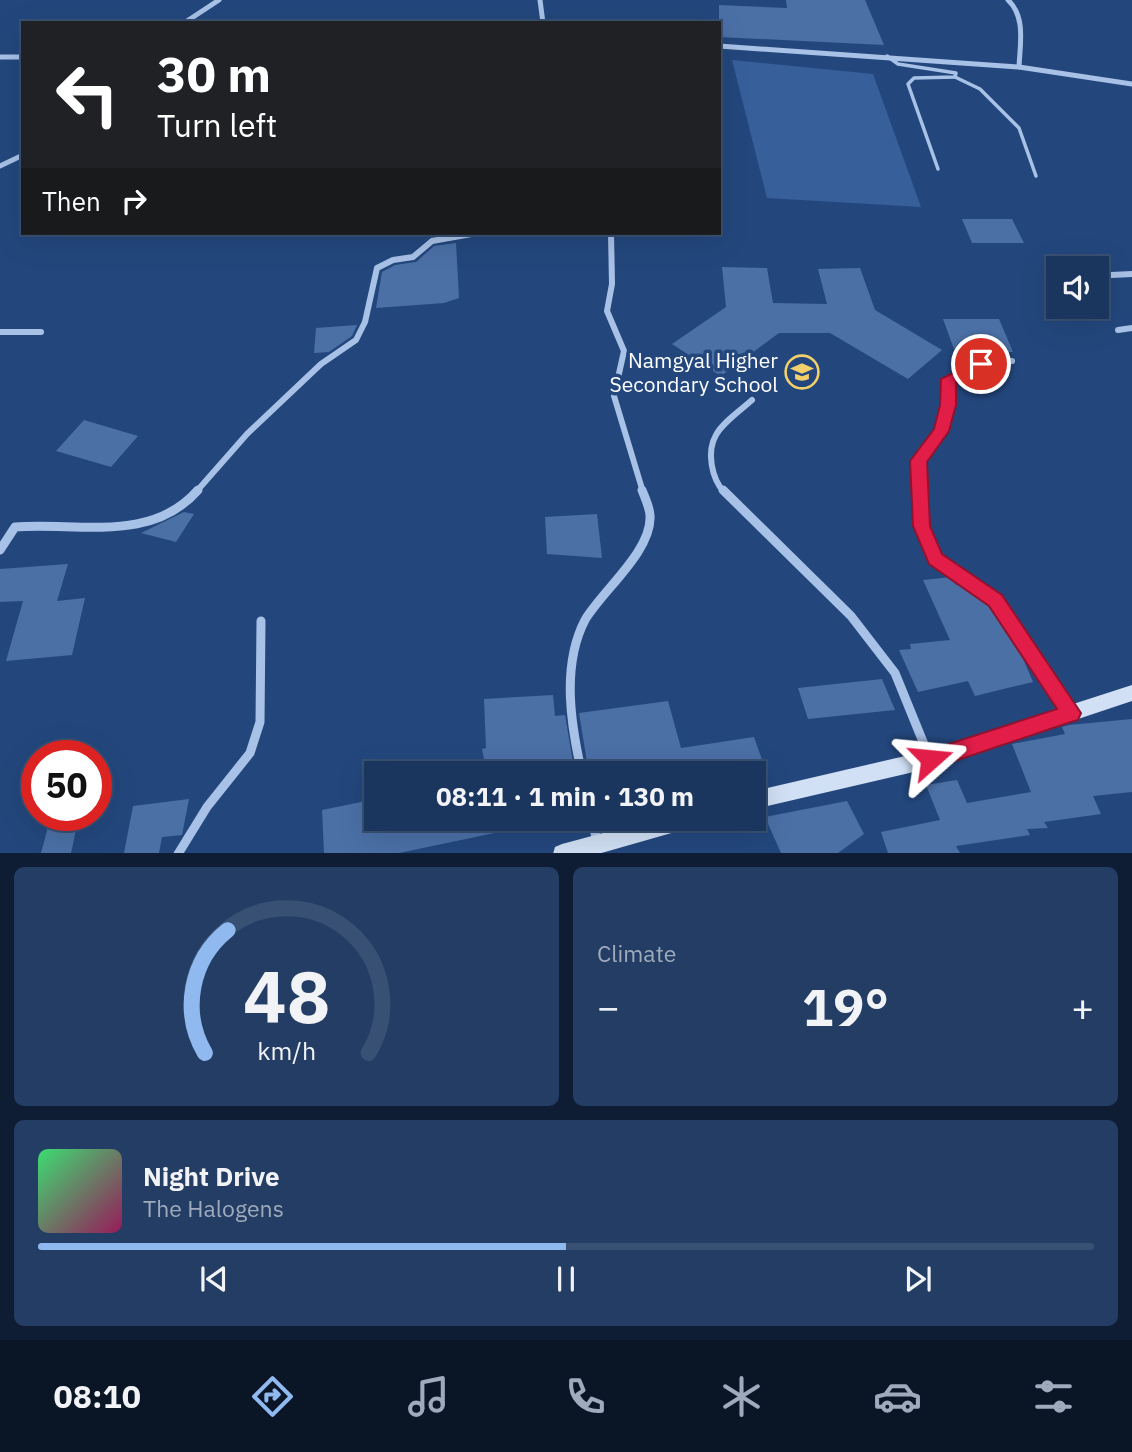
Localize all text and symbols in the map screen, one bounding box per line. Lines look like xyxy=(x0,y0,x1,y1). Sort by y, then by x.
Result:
text: 30 m xyxy=(157,42,271,105)
icon: left xyxy=(42,49,133,140)
text: Turn left xyxy=(157,104,277,146)
icon: right xyxy=(115,182,153,220)
text: Then xyxy=(42,184,101,218)
map controls xyxy=(1046,256,1109,319)
button: sound xyxy=(1046,256,1109,319)
pin xyxy=(951,334,1011,394)
icon: arrive xyxy=(962,345,1000,383)
place label: Namgyal Higher Secondary School xyxy=(609,346,778,398)
school or university icon: Namgyal Higher Secondary School xyxy=(783,353,821,391)
position arrow xyxy=(894,722,968,796)
speed limit sign: 50 xyxy=(21,740,112,831)
text: 08:11 · 1 min · 130 m xyxy=(436,779,694,813)
text: Climate xyxy=(597,938,676,968)
text: 48 xyxy=(243,948,330,1043)
text: 19° xyxy=(802,973,889,1040)
text: − xyxy=(597,982,620,1031)
text: + xyxy=(1071,982,1094,1031)
text: km/h xyxy=(257,1033,316,1066)
text: Night Drive xyxy=(143,1159,280,1193)
text: The Halogens xyxy=(143,1193,284,1223)
icon: previous xyxy=(195,1260,233,1298)
icon: pause xyxy=(547,1260,585,1298)
icon: next xyxy=(899,1260,937,1298)
icon: directions xyxy=(248,1372,297,1421)
icon: music xyxy=(404,1372,453,1421)
icon: phone xyxy=(561,1372,610,1421)
icon: climate xyxy=(717,1372,766,1421)
icon: car xyxy=(873,1372,922,1421)
icon: filters xyxy=(1029,1372,1078,1421)
text: 08:10 xyxy=(54,1375,141,1417)

